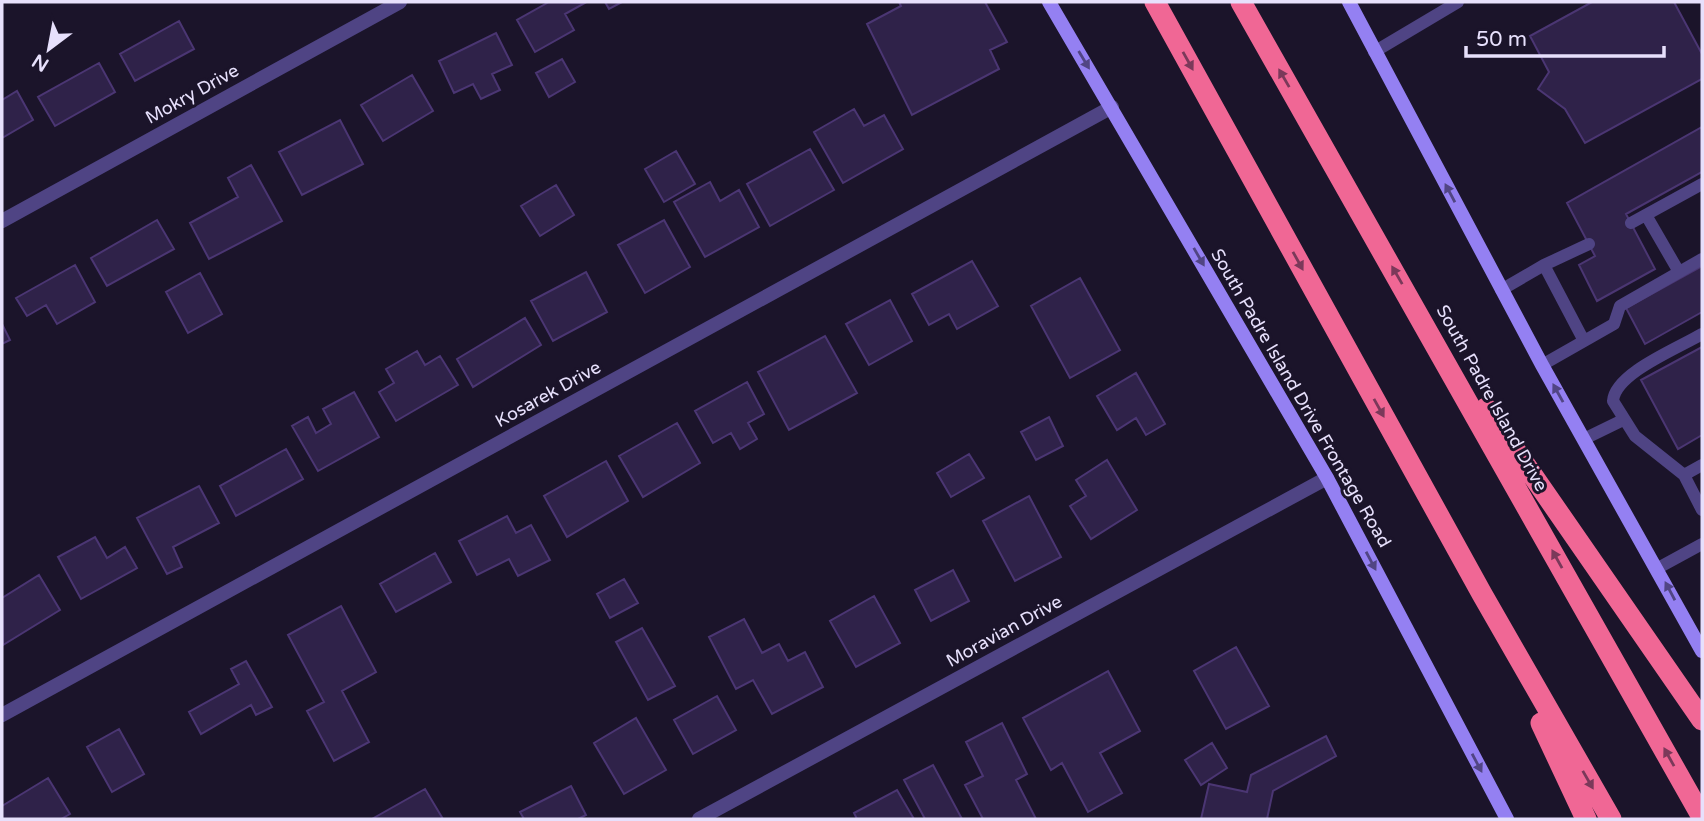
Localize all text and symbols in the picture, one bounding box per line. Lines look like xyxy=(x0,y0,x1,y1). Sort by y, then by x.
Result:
north arrow xyxy=(14,14,84,84)
scale bar xyxy=(1466,14,1664,58)
text: 50 m xyxy=(1476,27,1527,52)
text: N xyxy=(28,49,53,76)
one-way arrow xyxy=(1078,51,1090,70)
one-way arrow xyxy=(1182,52,1194,71)
street label: Mokry Drive xyxy=(141,59,243,129)
one-way arrow xyxy=(1278,68,1291,87)
one-way arrow xyxy=(1444,183,1455,203)
street label: South Padre Island Drive Frontage Road xyxy=(1206,245,1396,551)
one-way arrow xyxy=(1193,247,1205,266)
one-way arrow xyxy=(1292,251,1304,270)
one-way arrow xyxy=(1391,266,1403,285)
street label: South Padre Island Drive xyxy=(1432,301,1552,495)
street label: Kosarek Drive xyxy=(491,356,605,432)
one-way arrow xyxy=(1552,383,1564,403)
one-way arrow xyxy=(1373,398,1385,418)
one-way arrow xyxy=(1551,549,1563,569)
one-way arrow xyxy=(1366,551,1377,571)
one-way arrow xyxy=(1664,581,1675,601)
street label: Moravian Drive xyxy=(942,590,1066,672)
one-way arrow xyxy=(1663,747,1675,767)
one-way arrow xyxy=(1471,753,1483,772)
one-way arrow xyxy=(1582,771,1595,790)

